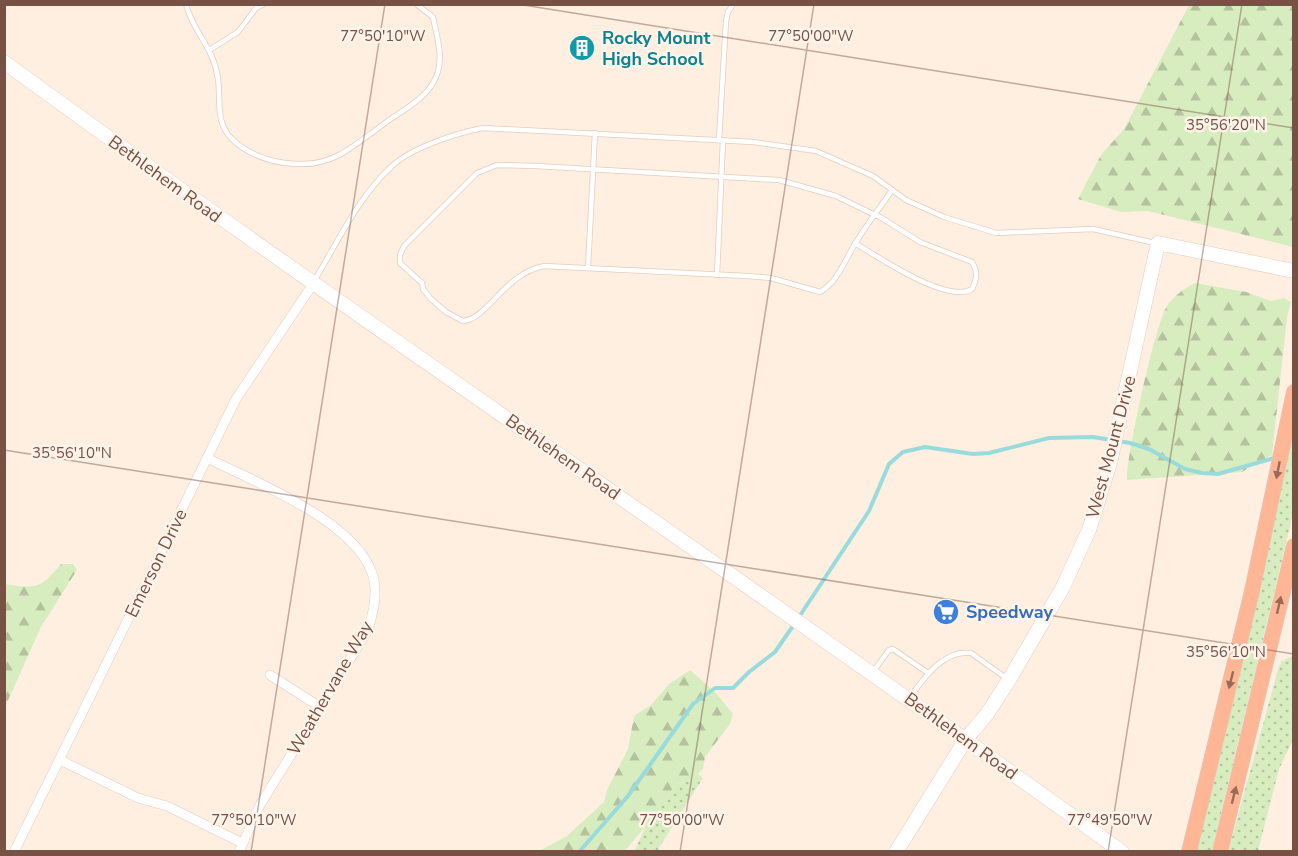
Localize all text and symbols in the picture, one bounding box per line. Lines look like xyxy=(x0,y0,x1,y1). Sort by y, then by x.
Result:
text: 77°50'10"W xyxy=(340,26,426,46)
place label: Rocky Mount High School xyxy=(602,26,711,71)
text: 77°50'00"W xyxy=(768,26,854,46)
building icon: Rocky Mount High School xyxy=(567,33,597,63)
text: 35°56'20"N xyxy=(1186,115,1266,135)
street label: Bethlehem Road xyxy=(103,130,227,228)
street label: West Mount Drive xyxy=(1080,373,1142,521)
street label: Bethlehem Road xyxy=(501,409,625,505)
text: 35°56'10"N xyxy=(32,443,112,463)
one-way arrow xyxy=(1273,460,1282,479)
street label: Emerson Drive xyxy=(119,505,193,621)
one-way arrow xyxy=(1275,596,1285,614)
supermarket icon: Speedway xyxy=(931,597,961,627)
place label: Speedway xyxy=(966,600,1053,624)
street label: Weathervane Way xyxy=(282,616,379,760)
text: 35°56'10"N xyxy=(1186,642,1266,662)
one-way arrow xyxy=(1225,671,1235,690)
street label: Bethlehem Road xyxy=(899,687,1023,785)
one-way arrow xyxy=(1229,785,1239,804)
text: 77°50'10"W xyxy=(211,810,297,830)
text: 77°50'00"W xyxy=(639,810,725,830)
text: 77°49'50"W xyxy=(1067,810,1153,830)

